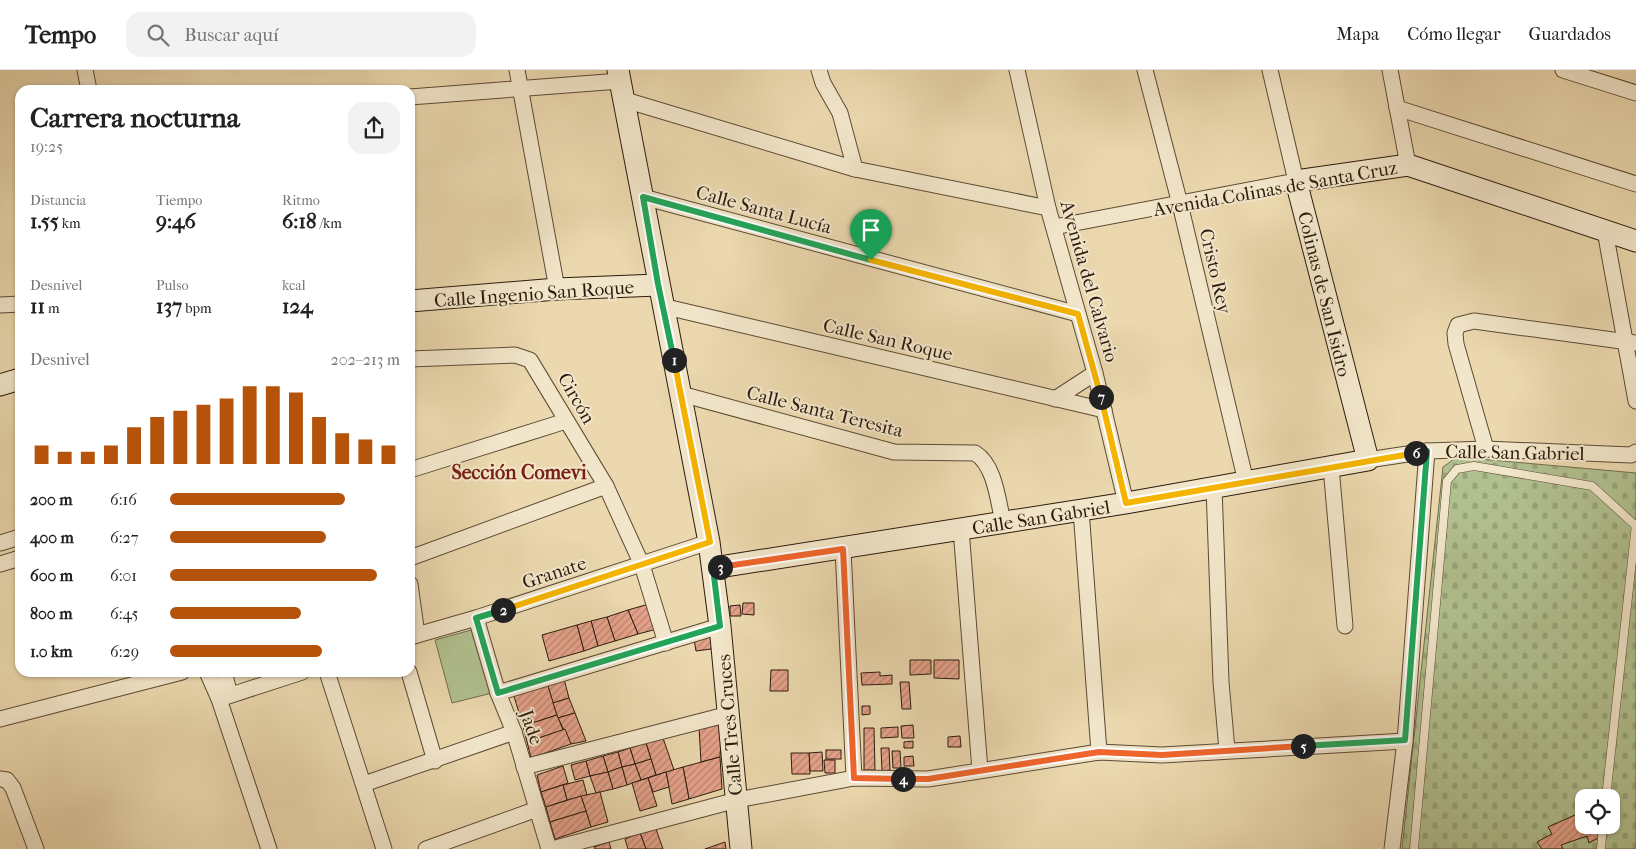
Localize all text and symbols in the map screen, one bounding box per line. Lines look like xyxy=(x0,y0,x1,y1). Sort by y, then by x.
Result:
search box xyxy=(126,12,476,57)
text: Tempo xyxy=(25,21,96,49)
icon: search xyxy=(144,21,172,49)
text: Buscar aquí xyxy=(184,24,279,46)
text: Mapa xyxy=(1336,24,1379,45)
text: Cómo llegar xyxy=(1407,24,1501,45)
text: Guardados xyxy=(1529,24,1611,45)
text: Carrera nocturna xyxy=(30,101,240,134)
button: share xyxy=(348,102,400,154)
text: 19:25 xyxy=(30,137,63,156)
street label: Avenida Colinas de Santa Cruz xyxy=(1151,157,1399,221)
street label: Calle Santa Lucía xyxy=(694,181,834,239)
text: Distancia xyxy=(30,192,86,209)
text: Tiempo xyxy=(156,192,202,209)
text: Ritmo xyxy=(282,192,320,209)
street label: Avenida del Calvario xyxy=(1055,197,1123,365)
text: 1.55 xyxy=(30,209,59,233)
text: 9:46 xyxy=(156,209,196,233)
text: 6:18 xyxy=(282,209,317,233)
pin xyxy=(850,209,892,260)
street label: Colinas de San Isidro xyxy=(1293,209,1355,379)
text: km xyxy=(59,215,81,232)
text: /km xyxy=(317,215,342,232)
icon: arrive xyxy=(857,216,885,244)
street label: Cristo Rey xyxy=(1195,227,1236,317)
street label: Calle Ingenio San Roque xyxy=(433,276,635,312)
text: Desnivel xyxy=(30,277,82,294)
text: Pulso xyxy=(156,277,189,294)
text: kcal xyxy=(282,277,306,294)
text: 11 xyxy=(30,294,45,318)
text: 137 xyxy=(156,294,182,318)
text: 124 xyxy=(282,294,313,318)
text: m xyxy=(45,300,60,317)
text: bpm xyxy=(182,300,212,317)
street label: Calle San Roque xyxy=(821,314,955,366)
pin: 1 xyxy=(662,348,686,372)
text: Desnivel xyxy=(30,350,90,369)
text: 202–213 m xyxy=(331,350,400,369)
text: 1 xyxy=(672,352,677,369)
street label: Circón xyxy=(553,369,599,428)
street label: Calle Santa Teresita xyxy=(744,382,906,442)
pin: 7 xyxy=(1088,384,1114,410)
text: 7 xyxy=(1098,389,1105,406)
pin: 6 xyxy=(1404,440,1428,466)
street label: Calle San Gabriel xyxy=(1445,441,1585,465)
text: 6 xyxy=(1413,445,1420,462)
district label: Sección Comevi xyxy=(451,461,588,484)
text: 200 m xyxy=(30,490,73,509)
text: 6:16 xyxy=(110,490,137,509)
street label: Calle San Gabriel xyxy=(971,496,1112,540)
text: 400 m xyxy=(30,528,74,547)
text: 6:27 xyxy=(110,528,138,547)
street label: Granate xyxy=(519,552,589,594)
pin: 3 xyxy=(708,554,732,580)
text: 3 xyxy=(718,559,723,576)
text: 600 m xyxy=(30,566,73,585)
text: 6:01 xyxy=(110,566,137,585)
pin: 2 xyxy=(490,598,516,622)
text: 2 xyxy=(500,602,507,619)
text: 800 m xyxy=(30,604,72,623)
text: 6:45 xyxy=(110,604,138,623)
text: 1.0 km xyxy=(30,642,73,661)
text: 6:29 xyxy=(110,642,139,661)
street label: Calle Tres Cruces xyxy=(713,653,747,796)
street label: Jade xyxy=(514,705,547,748)
pin: 5 xyxy=(1290,734,1316,758)
text: 5 xyxy=(1300,738,1307,755)
pin: 4 xyxy=(890,766,916,792)
text: 4 xyxy=(899,771,908,788)
map controls xyxy=(1575,789,1620,834)
button: locate xyxy=(1575,789,1620,834)

